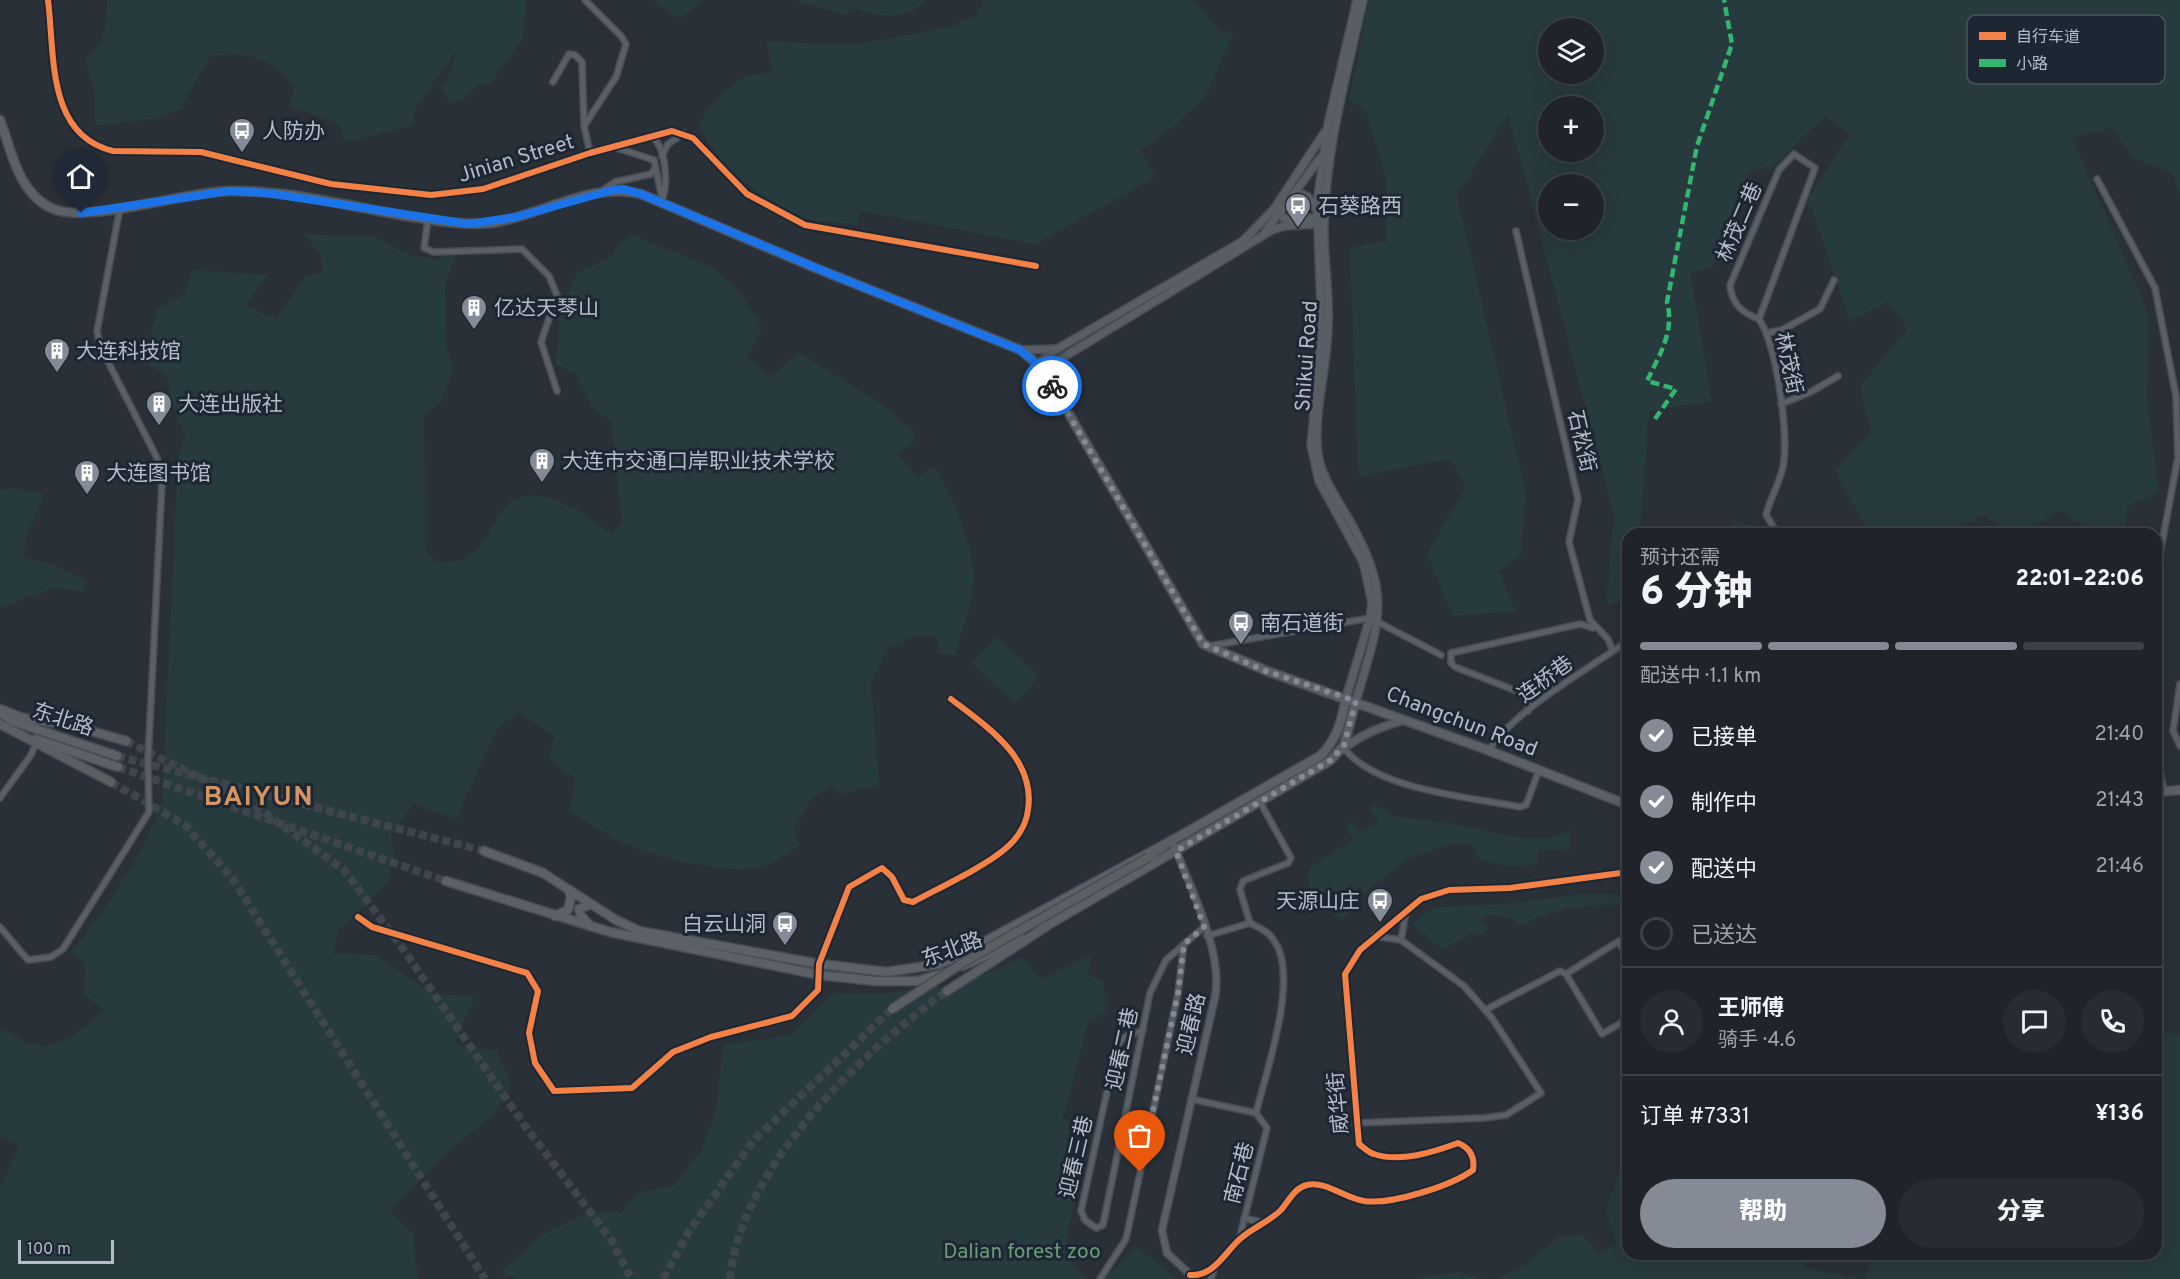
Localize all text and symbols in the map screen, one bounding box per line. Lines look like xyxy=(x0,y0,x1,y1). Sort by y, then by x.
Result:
legend xyxy=(1967,15,2165,84)
map controls xyxy=(1538,18,1604,240)
button: layers xyxy=(1538,18,1604,84)
text: 自行车道 xyxy=(2016,28,2080,48)
text: 小路 xyxy=(2016,55,2048,75)
button: + xyxy=(1538,96,1604,162)
bus stop icon: 人防办 xyxy=(227,116,257,154)
place label: 人防办 xyxy=(262,119,325,146)
street label: Jinian Street xyxy=(455,129,578,190)
pin xyxy=(55,151,106,213)
icon: home xyxy=(64,160,97,193)
button: − xyxy=(1538,174,1604,240)
street label: 林茂二巷 xyxy=(1712,179,1769,267)
bus stop icon: 石葵路西 xyxy=(1283,191,1313,229)
place label: 石葵路西 xyxy=(1318,194,1402,221)
building icon: 亿达天琴山 xyxy=(459,293,489,331)
place label: 亿达天琴山 xyxy=(494,296,599,323)
street label: Shikui Road xyxy=(1290,300,1325,413)
street label: 林茂街 xyxy=(1768,330,1807,397)
building icon: 大连科技馆 xyxy=(42,336,72,374)
place label: 大连科技馆 xyxy=(76,339,181,366)
courier xyxy=(1022,356,1082,416)
icon: bike xyxy=(1036,370,1069,403)
building icon: 大连出版社 xyxy=(144,389,174,427)
place label: 大连出版社 xyxy=(178,392,283,419)
street label: 石松街 xyxy=(1560,408,1601,475)
building icon: 大连市交通口岸职业技术学校 xyxy=(527,446,557,484)
place label: 大连市交通口岸职业技术学校 xyxy=(562,449,835,476)
building icon: 大连图书馆 xyxy=(72,458,102,496)
place label: 大连图书馆 xyxy=(106,461,211,488)
text: 预计还需 xyxy=(1640,546,1720,572)
text: 22:01–22:06 xyxy=(2016,566,2144,593)
text: 6 分钟 xyxy=(1640,570,1752,619)
bus stop icon: 南石道街 xyxy=(1226,608,1256,646)
place label: 南石道街 xyxy=(1260,611,1344,638)
street label: 连桥巷 xyxy=(1512,651,1579,710)
text: 配送中 · 1.1 km xyxy=(1640,664,1761,690)
street label: Changchun Road xyxy=(1382,681,1541,764)
street label: 东北路 xyxy=(28,698,97,743)
icon: check xyxy=(1640,719,1673,752)
text: 21:40 xyxy=(2095,722,2144,748)
text: 已接单 xyxy=(1691,725,1757,752)
district label: BAIYUN xyxy=(204,781,314,815)
icon: check xyxy=(1640,785,1673,818)
text: 21:43 xyxy=(2095,788,2144,814)
text: 制作中 xyxy=(1691,791,1757,818)
icon: check xyxy=(1640,851,1673,884)
text: 21:46 xyxy=(2095,854,2144,880)
text: 配送中 xyxy=(1691,857,1757,884)
bus stop icon: 天源山庄 xyxy=(1365,886,1395,924)
place label: 天源山庄 xyxy=(1276,889,1360,916)
bus stop icon: 白云山洞 xyxy=(770,909,800,947)
place label: 白云山洞 xyxy=(682,912,766,939)
text: 已送达 xyxy=(1691,923,1757,950)
street label: 东北路 xyxy=(918,927,987,974)
button: person xyxy=(1640,990,1703,1053)
button: chat xyxy=(2003,990,2066,1053)
button: phone xyxy=(2081,990,2144,1053)
street label: 迎春路 xyxy=(1172,991,1213,1058)
text: 王师傅 xyxy=(1718,996,1784,1023)
street label: 迎春二巷 xyxy=(1102,1005,1145,1093)
text: 骑手 · 4.6 xyxy=(1718,1028,1796,1054)
street label: 威华街 xyxy=(1323,1070,1356,1135)
text: ¥136 xyxy=(2095,1101,2144,1128)
text: 订单 #7331 xyxy=(1640,1104,1750,1131)
pin xyxy=(1114,1110,1165,1172)
street label: 迎春三巷 xyxy=(1055,1113,1100,1201)
icon: bag xyxy=(1123,1119,1156,1152)
street label: 南石巷 xyxy=(1220,1140,1261,1207)
button: 帮助 xyxy=(1640,1179,1886,1248)
button: 分享 xyxy=(1898,1179,2144,1248)
scale bar xyxy=(18,1237,114,1264)
park label: Dalian forest zoo xyxy=(943,1239,1101,1266)
text: 100 m xyxy=(27,1240,71,1260)

